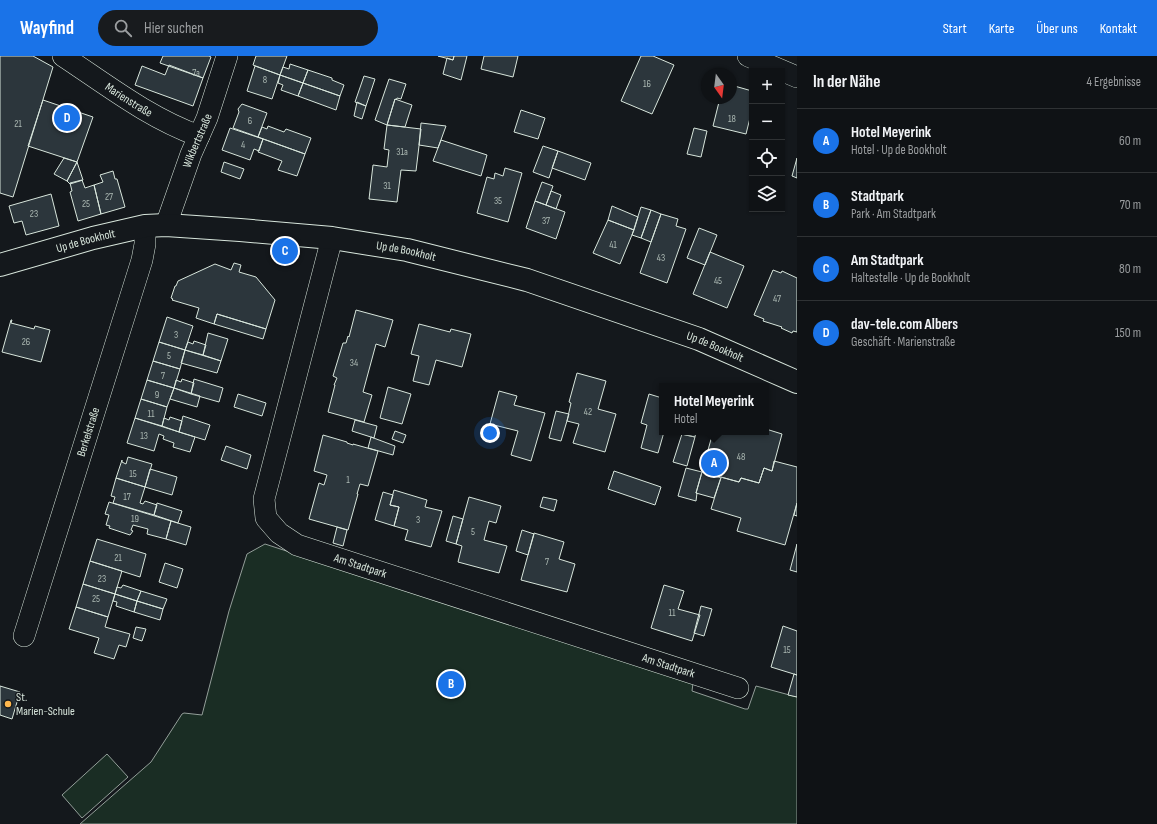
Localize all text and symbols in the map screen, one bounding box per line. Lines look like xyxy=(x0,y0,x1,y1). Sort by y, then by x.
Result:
search box xyxy=(98,10,378,46)
text: Wayfind xyxy=(20,17,74,40)
icon: search xyxy=(112,17,134,39)
text: Hier suchen xyxy=(144,19,204,38)
text: Start xyxy=(943,20,967,37)
text: Karte xyxy=(989,20,1014,37)
text: Über uns xyxy=(1036,20,1078,37)
text: Kontakt xyxy=(1100,20,1137,37)
house number: 7a xyxy=(192,67,200,79)
north arrow xyxy=(701,68,737,104)
map controls xyxy=(749,68,785,212)
button: + xyxy=(749,68,785,104)
text: In der Nähe xyxy=(813,72,880,92)
house number: 8 xyxy=(263,74,267,86)
text: 4 Ergebnisse xyxy=(1087,74,1141,90)
house number: 16 xyxy=(643,78,651,90)
street label: Marienstraße xyxy=(102,80,155,121)
pin: D xyxy=(54,103,80,133)
button: − xyxy=(749,104,785,140)
street label: Wikbertstraße xyxy=(180,112,216,170)
house number: 18 xyxy=(728,113,736,125)
house number: 6 xyxy=(248,115,252,127)
house number: 21 xyxy=(14,118,22,130)
text: Hotel Meyerink xyxy=(851,123,931,142)
text: A xyxy=(823,133,829,149)
text: 60 m xyxy=(1119,133,1141,149)
house number: 4 xyxy=(241,139,245,151)
button: locate xyxy=(749,140,785,176)
text: Hotel · Up de Bookholt xyxy=(851,142,947,158)
house number: 31a xyxy=(396,146,408,158)
button: layers xyxy=(749,176,785,212)
house number: 31 xyxy=(383,180,391,192)
text: Stadtpark xyxy=(851,187,904,206)
house number: 27 xyxy=(105,191,113,203)
house number: 35 xyxy=(494,195,502,207)
text: B xyxy=(823,197,829,213)
text: 70 m xyxy=(1120,197,1141,213)
house number: 25 xyxy=(82,198,90,210)
text: Park · Am Stadtpark xyxy=(851,206,936,222)
house number: 23 xyxy=(30,208,38,220)
house number: 37 xyxy=(542,215,550,227)
street label: Up de Bookholt xyxy=(54,226,117,256)
pin: C xyxy=(272,236,298,266)
street label: Up de Bookholt xyxy=(375,238,438,265)
house number: 41 xyxy=(609,239,617,251)
text: Am Stadtpark xyxy=(851,251,924,270)
house number: 43 xyxy=(657,252,665,264)
text: C xyxy=(823,261,829,277)
text: 80 m xyxy=(1119,261,1141,277)
text: Haltestelle · Up de Bookholt xyxy=(851,270,970,286)
house number: 45 xyxy=(714,275,722,287)
house number: 47 xyxy=(773,293,781,305)
text: dav-tele.com Albers xyxy=(851,315,958,334)
text: D xyxy=(823,325,829,341)
text: 150 m xyxy=(1115,325,1141,341)
street label: Up de Bookholt xyxy=(685,328,746,366)
house number: 3 xyxy=(174,329,178,341)
text: Geschäft · Marienstraße xyxy=(851,334,955,350)
house number: 26 xyxy=(22,336,30,348)
house number: 5 xyxy=(167,350,171,362)
house number: 34 xyxy=(350,357,358,369)
house number: 7 xyxy=(161,370,165,382)
popup xyxy=(659,383,769,435)
house number: 9 xyxy=(155,389,159,401)
text: Hotel Meyerink xyxy=(674,392,754,411)
street label: Berkelstraße xyxy=(74,405,103,458)
house number: 42 xyxy=(584,406,592,418)
house number: 11 xyxy=(148,408,155,420)
text: Hotel xyxy=(674,411,697,427)
your location xyxy=(480,423,500,443)
house number: 13 xyxy=(140,430,148,442)
pin: A xyxy=(701,448,727,478)
house number: 48 xyxy=(737,451,745,463)
house number: 15 xyxy=(129,468,137,480)
house number: 1 xyxy=(346,474,350,486)
house number: 17 xyxy=(123,491,131,503)
house number: 19 xyxy=(131,513,139,525)
house number: 3 xyxy=(416,514,420,526)
house number: 5 xyxy=(471,526,475,538)
street label: Am Stadtpark xyxy=(331,550,389,582)
house number: 21 xyxy=(114,552,122,564)
house number: 7 xyxy=(545,556,549,568)
house number: 23 xyxy=(98,573,106,585)
house number: 25 xyxy=(92,593,100,605)
house number: 11 xyxy=(669,607,676,619)
house number: 15 xyxy=(783,644,791,656)
street label: Am Stadtpark xyxy=(639,650,697,682)
pin: B xyxy=(438,669,464,699)
place label: St. Marien-Schule xyxy=(16,690,75,719)
marker: St. Marien-Schule xyxy=(3,699,13,709)

